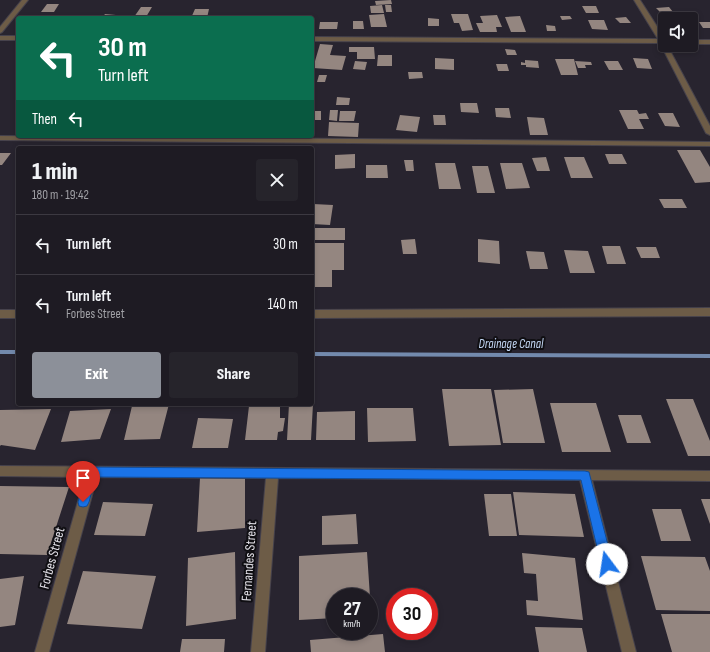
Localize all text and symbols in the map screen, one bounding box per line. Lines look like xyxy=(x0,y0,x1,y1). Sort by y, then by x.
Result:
map controls xyxy=(658,12,698,52)
button: sound xyxy=(658,12,698,52)
text: 30 m xyxy=(98,31,147,64)
icon: left xyxy=(32,32,84,84)
text: Turn left xyxy=(98,65,149,86)
icon: left xyxy=(65,108,87,130)
text: Then xyxy=(32,110,57,129)
text: 1 min xyxy=(32,157,78,186)
button: close xyxy=(256,159,298,201)
text: 180 m · 19:42 xyxy=(32,187,89,203)
icon: left xyxy=(32,234,54,256)
text: Turn left xyxy=(66,235,111,254)
text: 30 m xyxy=(273,235,298,254)
text: Turn left xyxy=(66,287,111,306)
icon: left xyxy=(32,294,54,316)
text: 140 m xyxy=(268,295,298,314)
text: Forbes Street xyxy=(66,306,125,322)
water label: Drainage Canal xyxy=(479,336,544,352)
button: Exit xyxy=(32,352,161,398)
button: Share xyxy=(169,352,298,398)
pin xyxy=(66,461,100,502)
icon: arrive xyxy=(72,467,94,489)
street label: Fernandes Street xyxy=(238,520,260,602)
street label: Forbes Street xyxy=(36,525,68,591)
position arrow xyxy=(586,543,628,585)
speed limit sign: 30 xyxy=(386,588,438,640)
text: 27 xyxy=(343,597,361,621)
text: km/h xyxy=(343,618,361,630)

